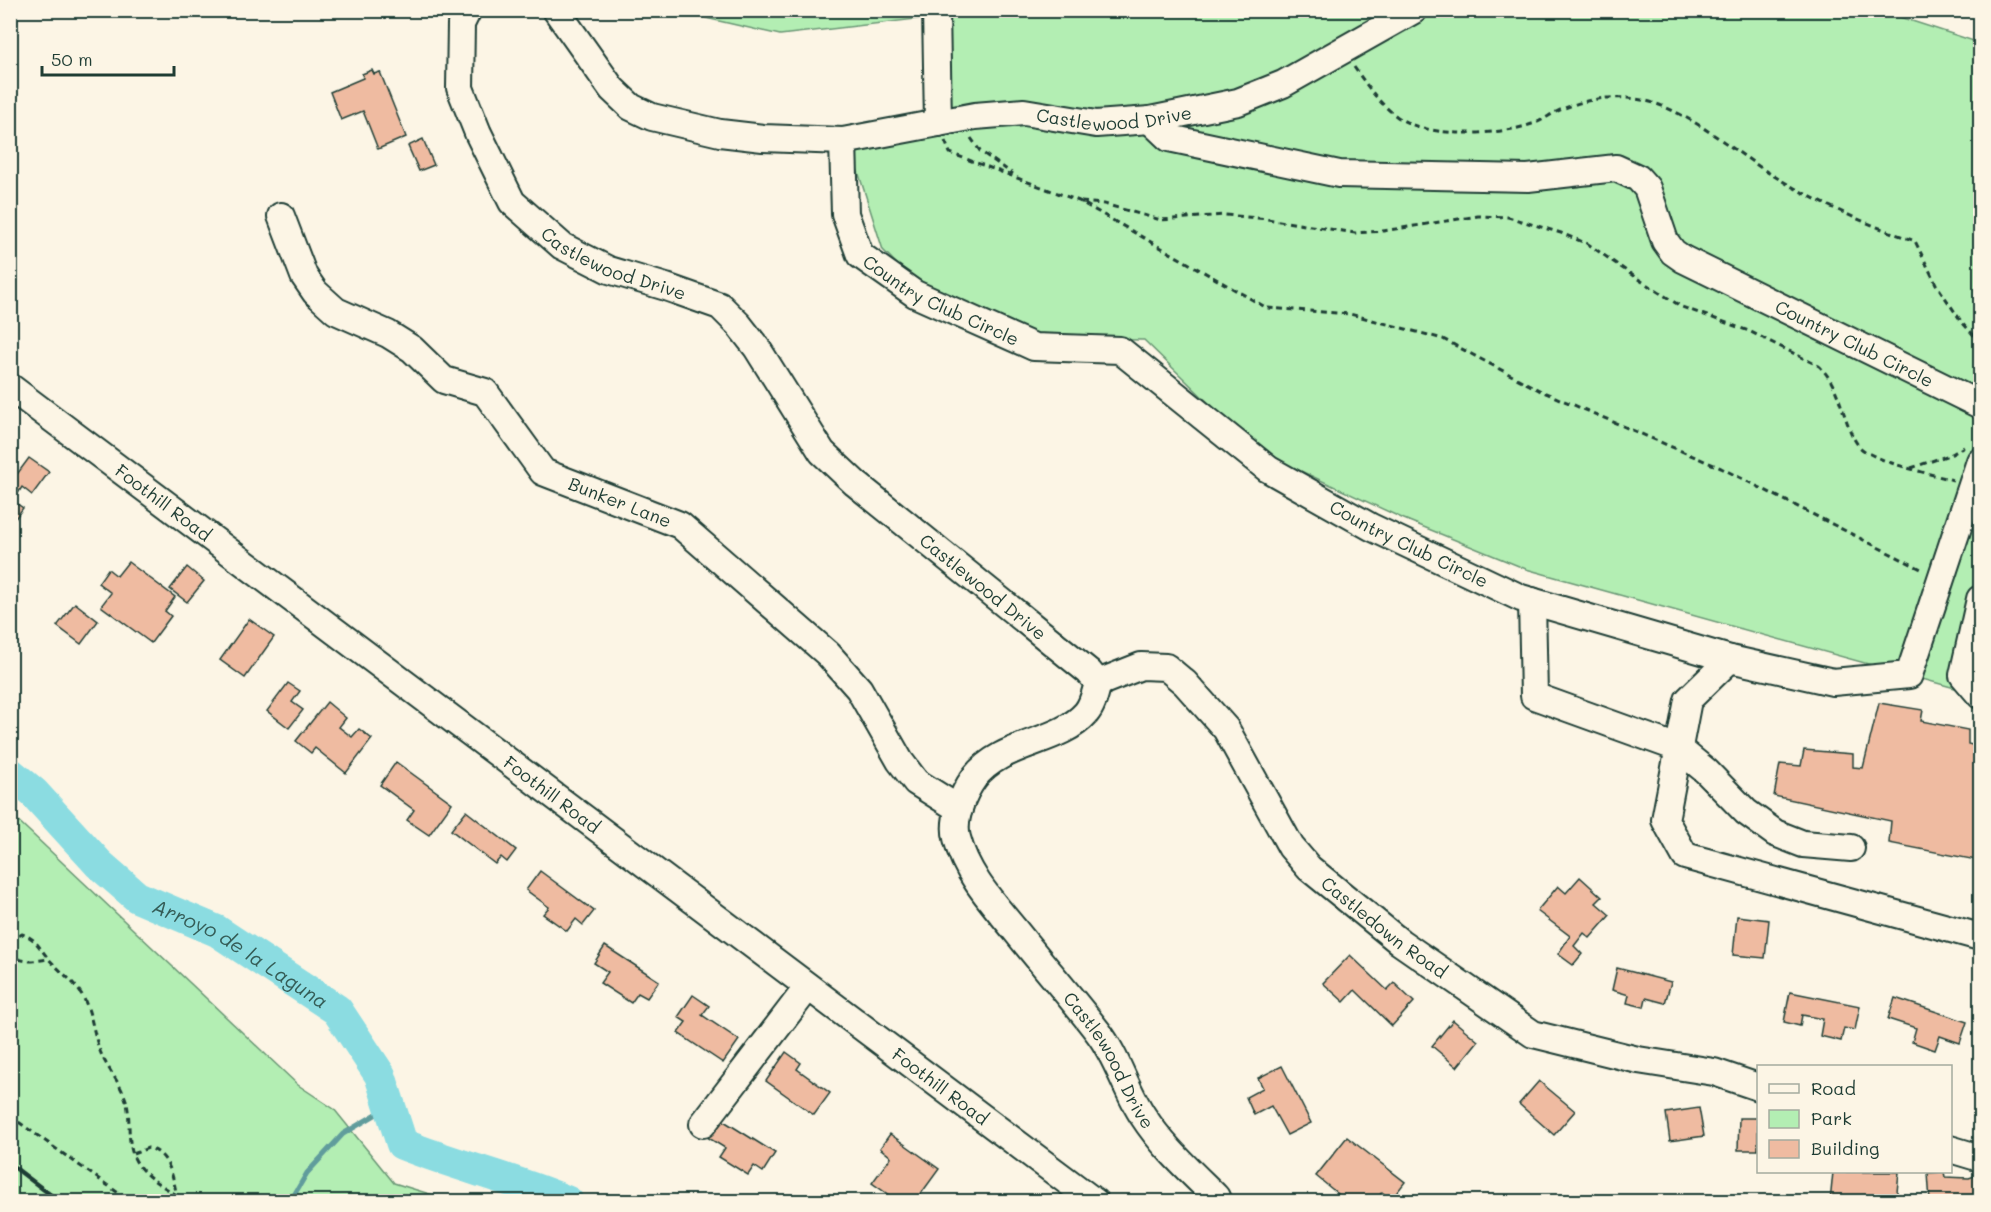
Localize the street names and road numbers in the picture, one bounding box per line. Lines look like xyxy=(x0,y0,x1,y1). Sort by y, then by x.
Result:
street label: Castlewood Drive xyxy=(1035,100,1194,136)
street label: Castlewood Drive xyxy=(536,221,689,305)
street label: Country Club Circle xyxy=(858,249,1023,351)
street label: Country Club Circle xyxy=(1771,294,1938,392)
street label: Foothill Road xyxy=(110,458,217,546)
street label: Bunker Lane xyxy=(565,471,675,533)
street label: Country Club Circle xyxy=(1326,494,1492,593)
street label: Castlewood Drive xyxy=(915,528,1052,645)
street label: Foothill Road xyxy=(499,750,605,838)
street label: Castledown Road xyxy=(1316,871,1452,983)
street label: Castlewood Drive xyxy=(1058,987,1160,1133)
street label: Foothill Road xyxy=(888,1042,994,1130)

